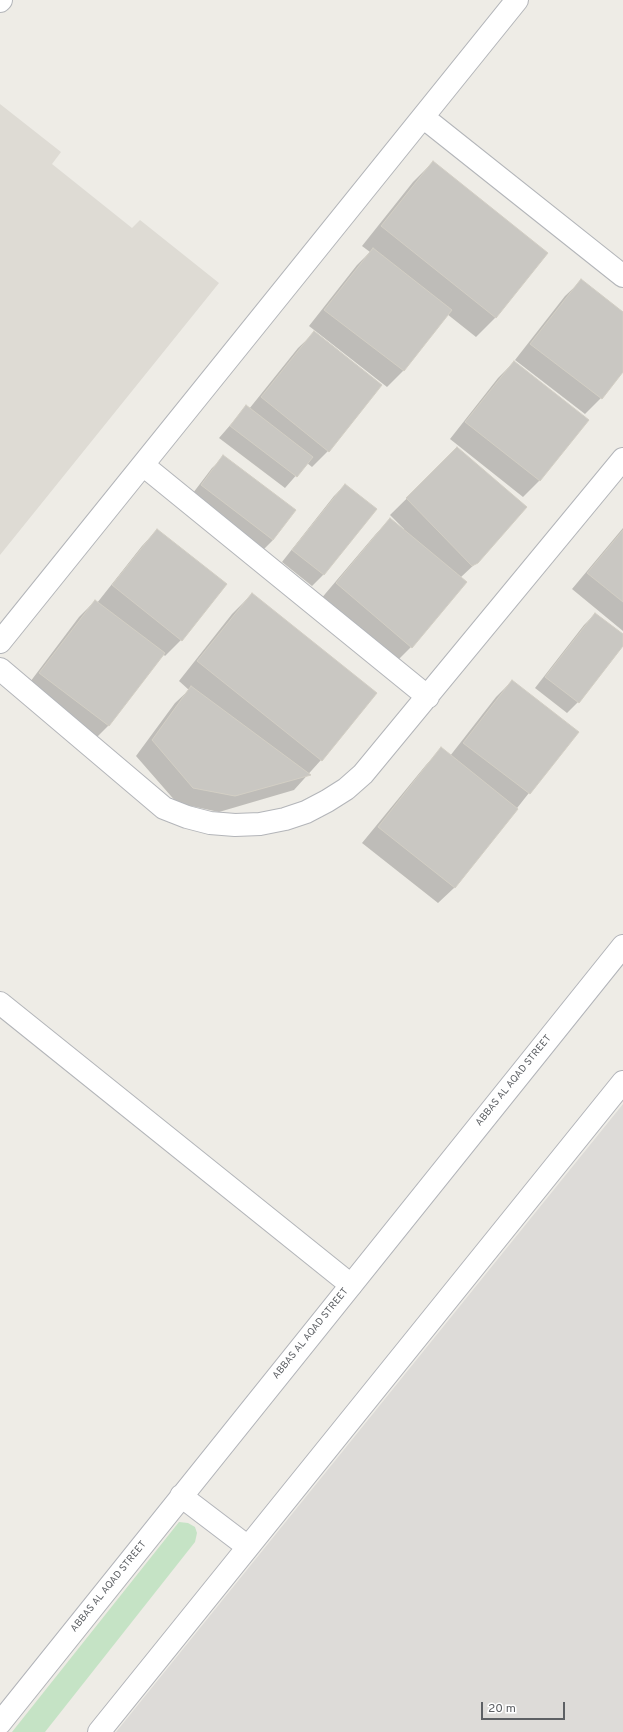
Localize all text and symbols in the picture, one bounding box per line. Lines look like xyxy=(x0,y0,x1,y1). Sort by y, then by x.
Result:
street label: ABBAS AL AQAD STREET xyxy=(474,1033,554,1129)
street label: ABBAS AL AQAD STREET xyxy=(271,1286,351,1382)
street label: ABBAS AL AQAD STREET xyxy=(69,1539,149,1635)
scale bar xyxy=(483,1694,567,1720)
text: 20 m xyxy=(488,1701,516,1717)

